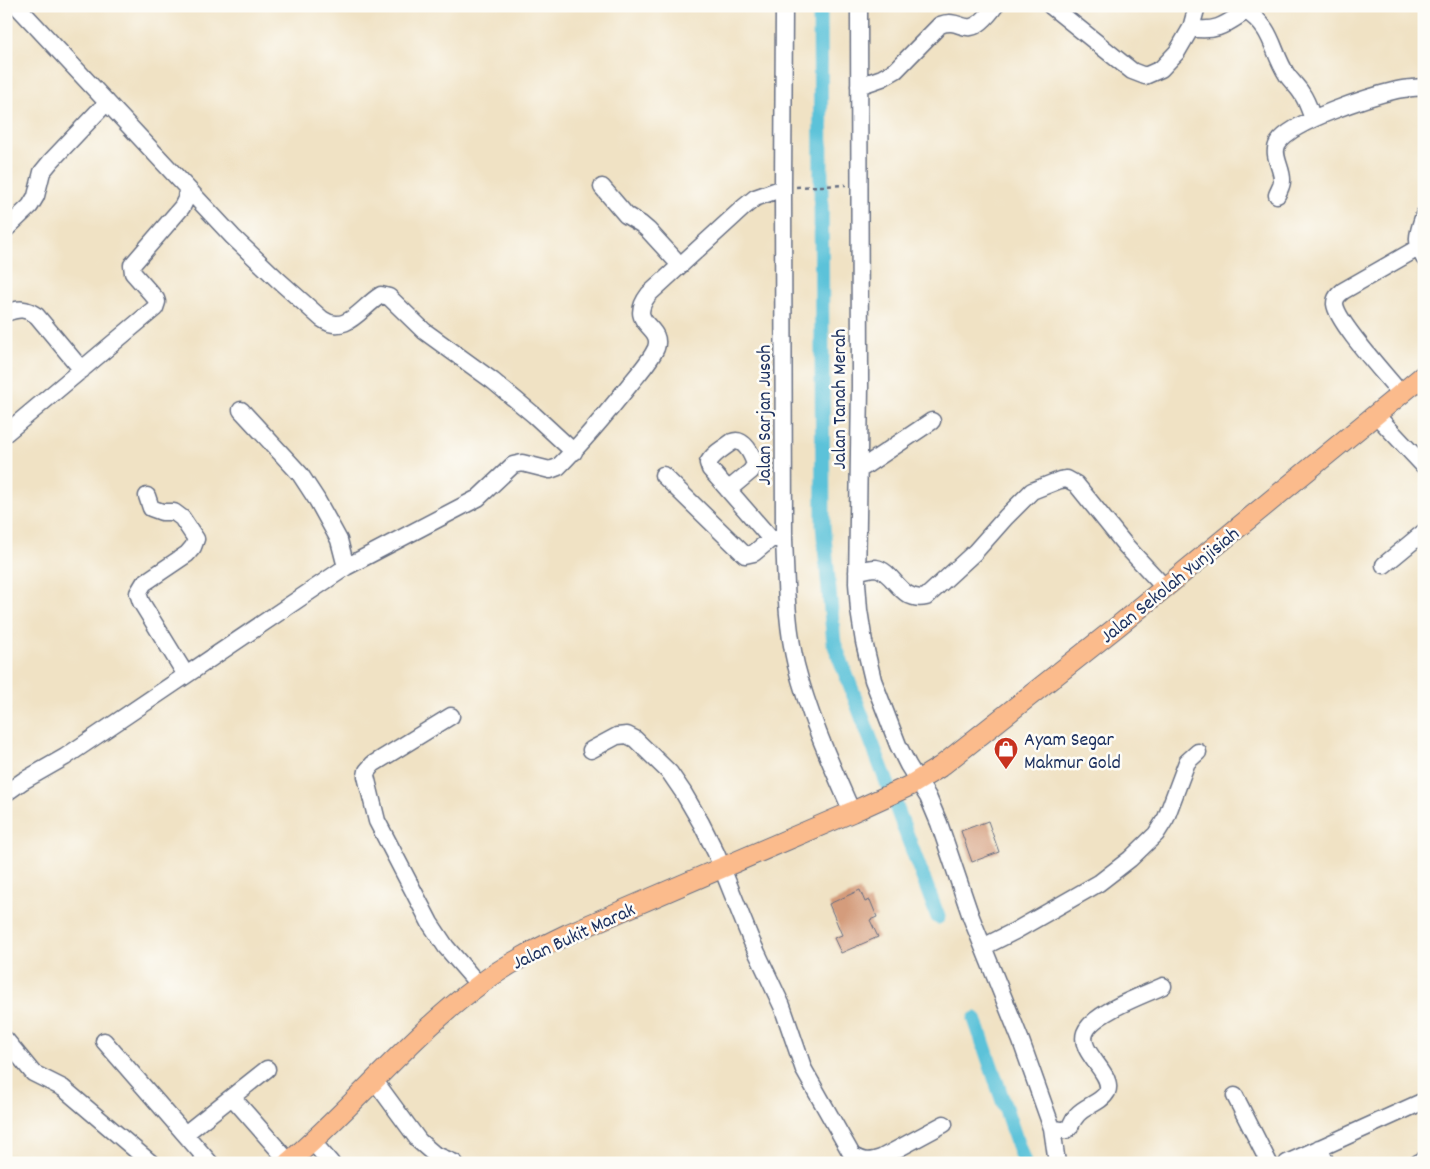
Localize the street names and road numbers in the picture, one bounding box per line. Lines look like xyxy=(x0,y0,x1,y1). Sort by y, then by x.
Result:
street label: Jalan Tanah Merah xyxy=(827,329,855,469)
street label: Jalan Sarjan Jusoh xyxy=(752,344,780,486)
street label: Jalan Sekolah Yunjisiah xyxy=(1095,521,1247,651)
street label: Jalan Bukit Marak xyxy=(508,897,640,978)

